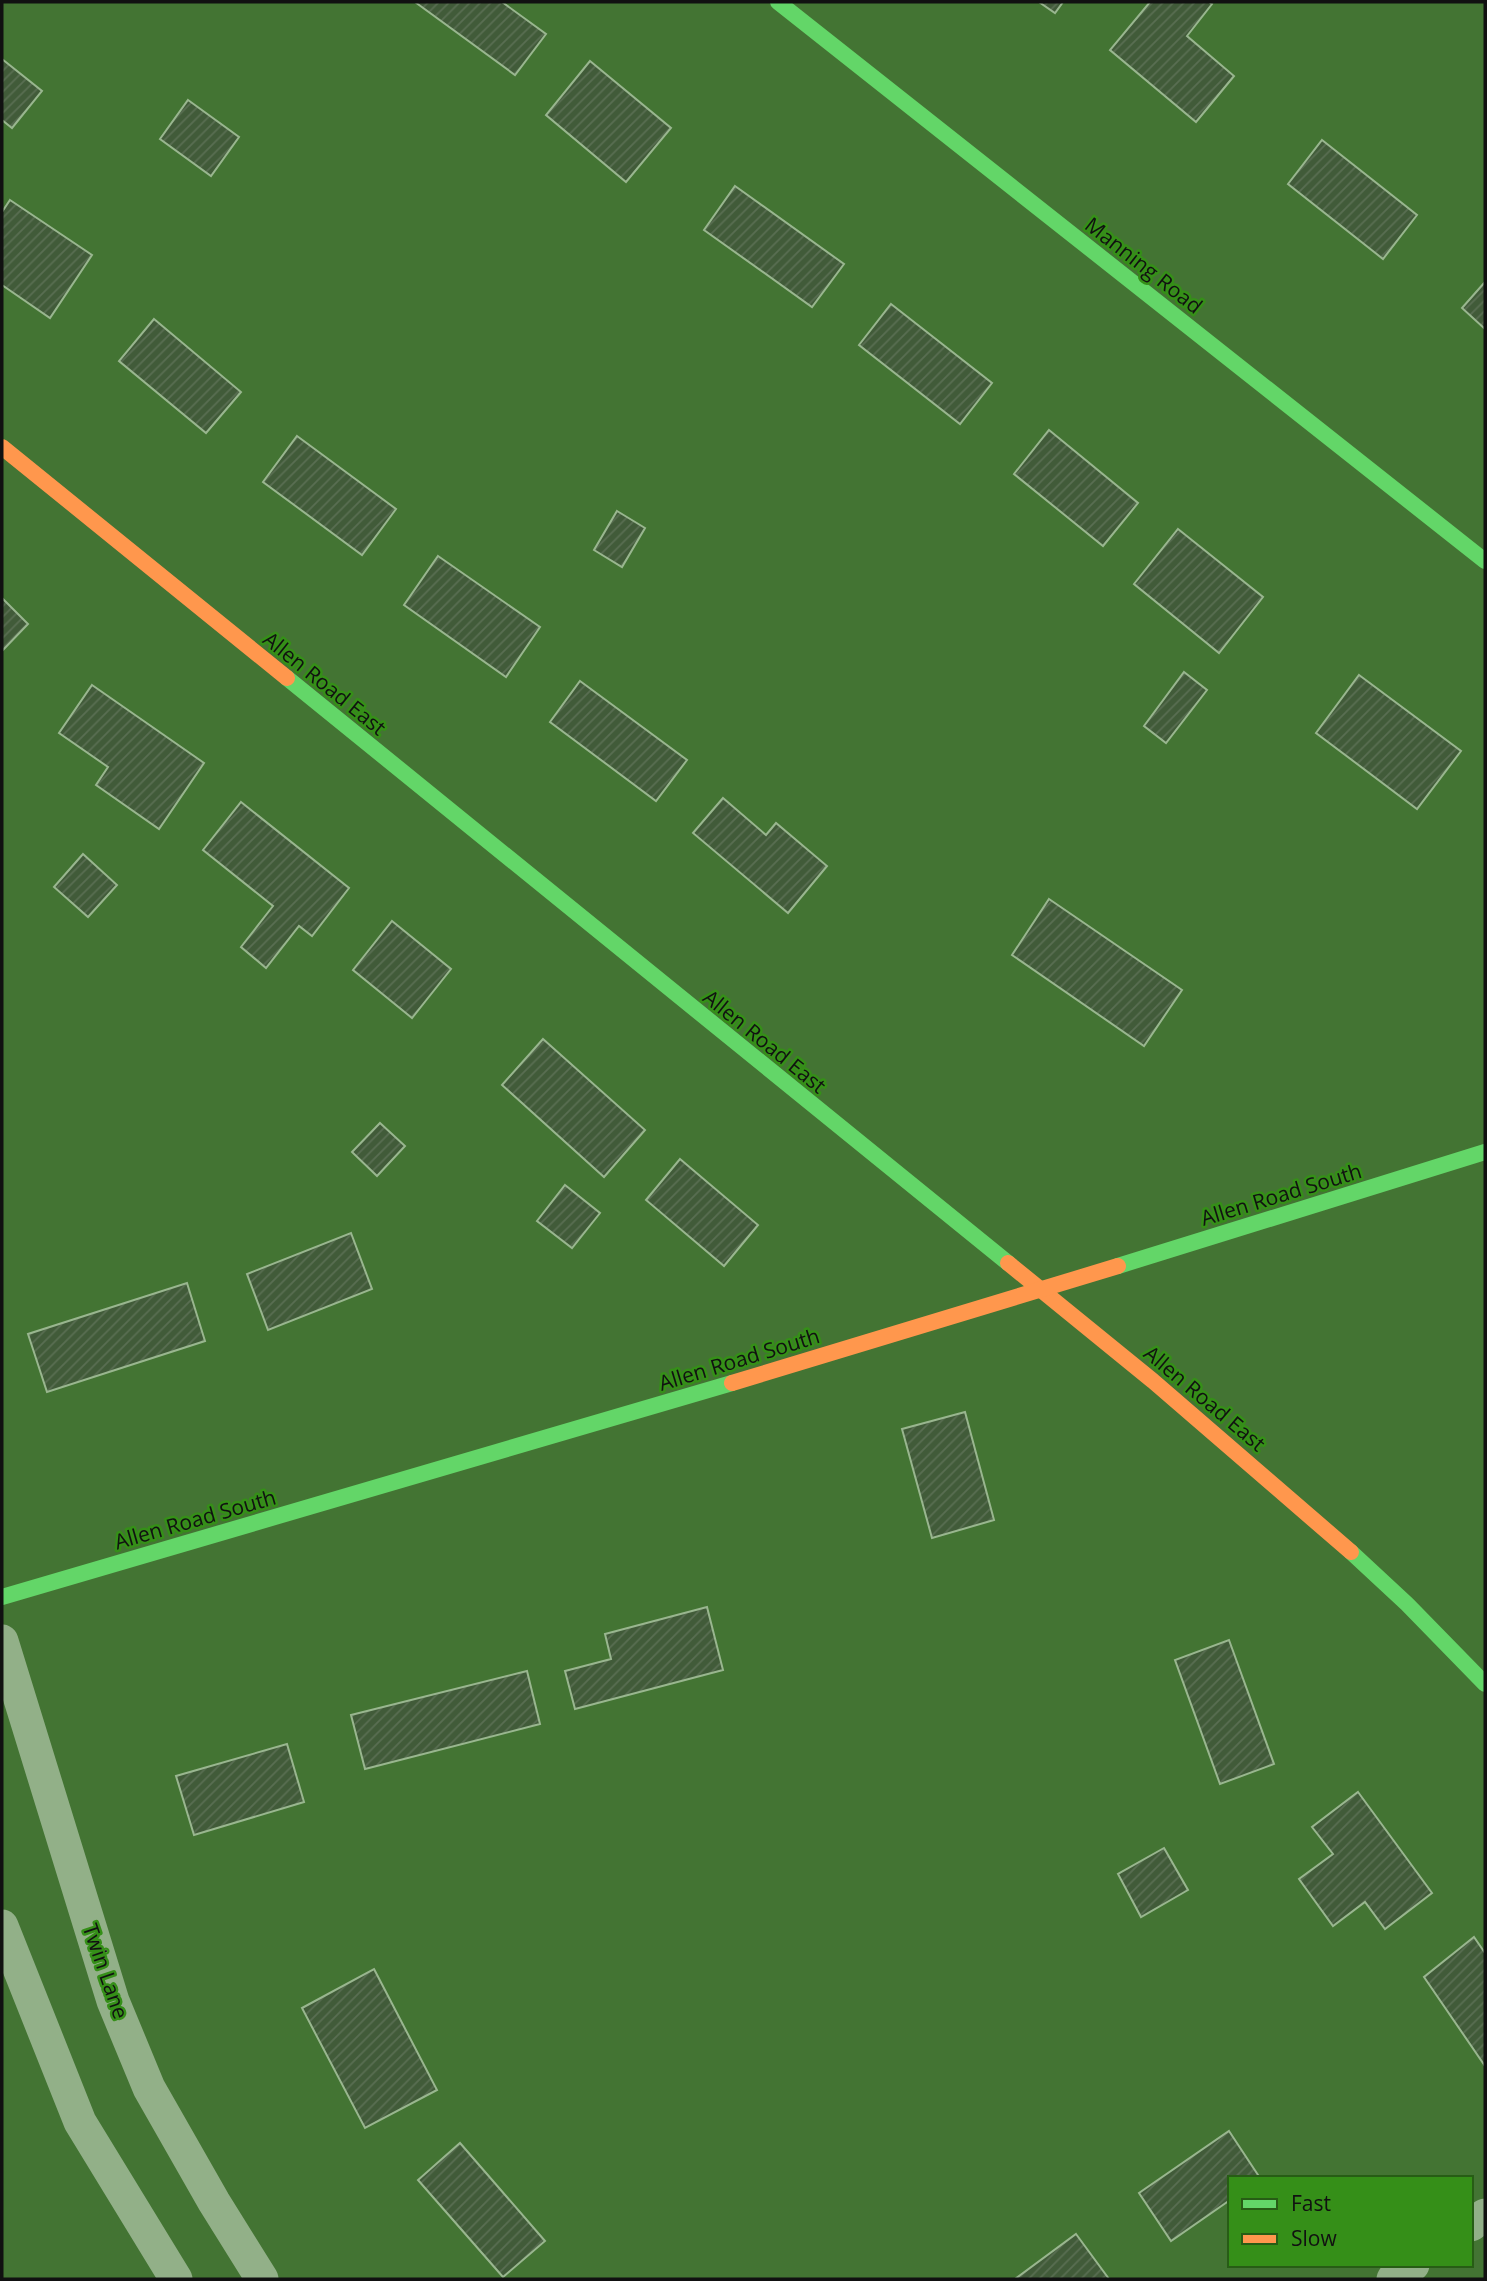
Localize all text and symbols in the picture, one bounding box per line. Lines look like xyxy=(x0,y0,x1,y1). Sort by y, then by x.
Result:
street label: Manning Road xyxy=(1080,210,1208,320)
street label: Allen Road East xyxy=(258,625,392,741)
street label: Allen Road East xyxy=(698,983,832,1099)
street label: Allen Road South xyxy=(1197,1156,1365,1232)
street label: Allen Road South xyxy=(655,1321,823,1397)
street label: Allen Road East xyxy=(1138,1339,1272,1457)
street label: Allen Road South xyxy=(111,1483,279,1555)
street label: Twin Lane xyxy=(77,1920,135,2022)
legend xyxy=(1228,2176,1473,2267)
text: Fast xyxy=(1291,2189,1331,2217)
text: Slow xyxy=(1291,2224,1337,2252)

